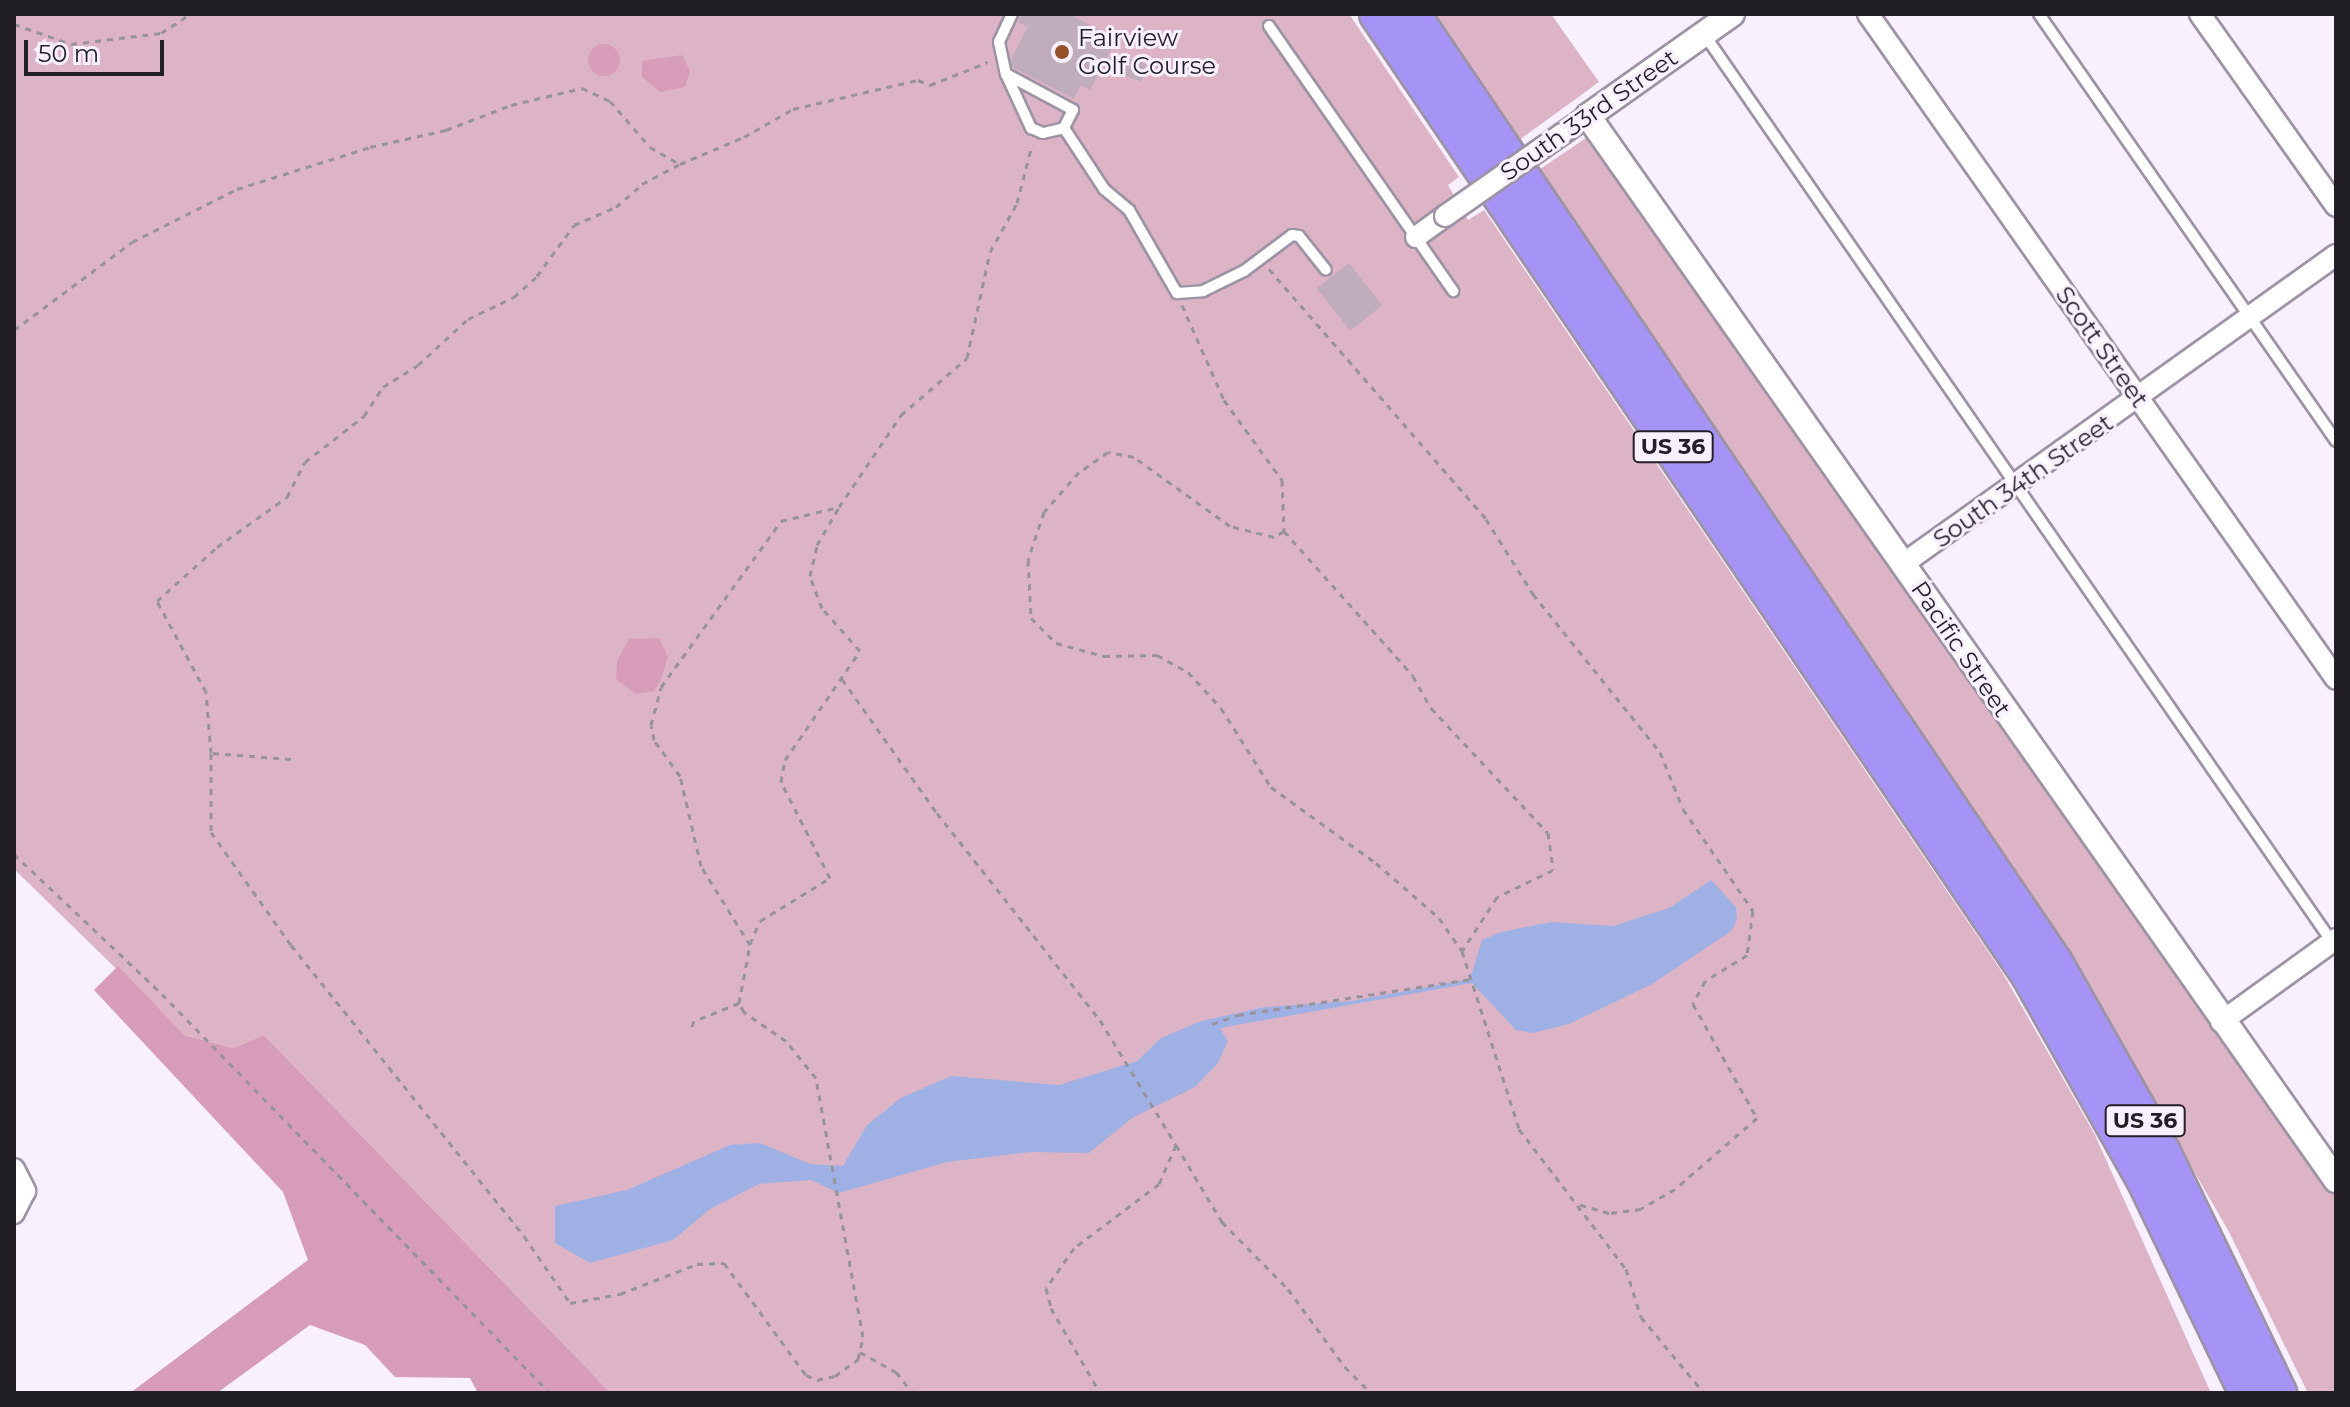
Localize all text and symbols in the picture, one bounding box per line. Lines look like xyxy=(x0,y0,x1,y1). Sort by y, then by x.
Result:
scale bar xyxy=(28,24,168,74)
place label: Fairview Golf Course xyxy=(1078,24,1216,80)
text: 50 m xyxy=(38,39,99,68)
marker: Fairview Golf Course xyxy=(1053,43,1071,61)
street label: South 33rd Street xyxy=(1495,43,1683,187)
street label: Scott Street xyxy=(2050,281,2154,413)
street label: South 34th Street xyxy=(1928,408,2118,554)
road number: US 36 xyxy=(1631,429,1715,465)
street label: Pacific Street xyxy=(1905,576,2017,722)
road number: US 36 xyxy=(2103,1103,2187,1139)

